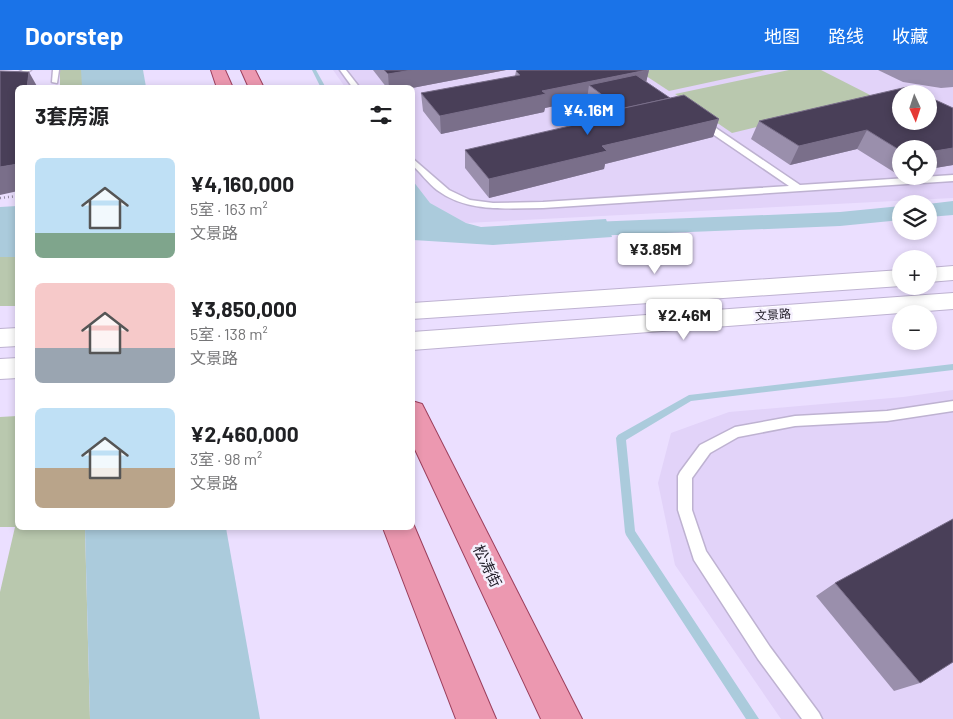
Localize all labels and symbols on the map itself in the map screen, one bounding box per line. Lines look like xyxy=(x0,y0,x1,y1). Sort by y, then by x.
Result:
north arrow xyxy=(892,85,938,130)
pin: ¥4.16M xyxy=(547,93,629,136)
pin: ¥3.85M xyxy=(614,232,696,275)
pin: ¥2.46M xyxy=(643,298,725,341)
street label: 文景路 xyxy=(754,306,791,322)
street label: 松涛街 xyxy=(470,541,506,590)

